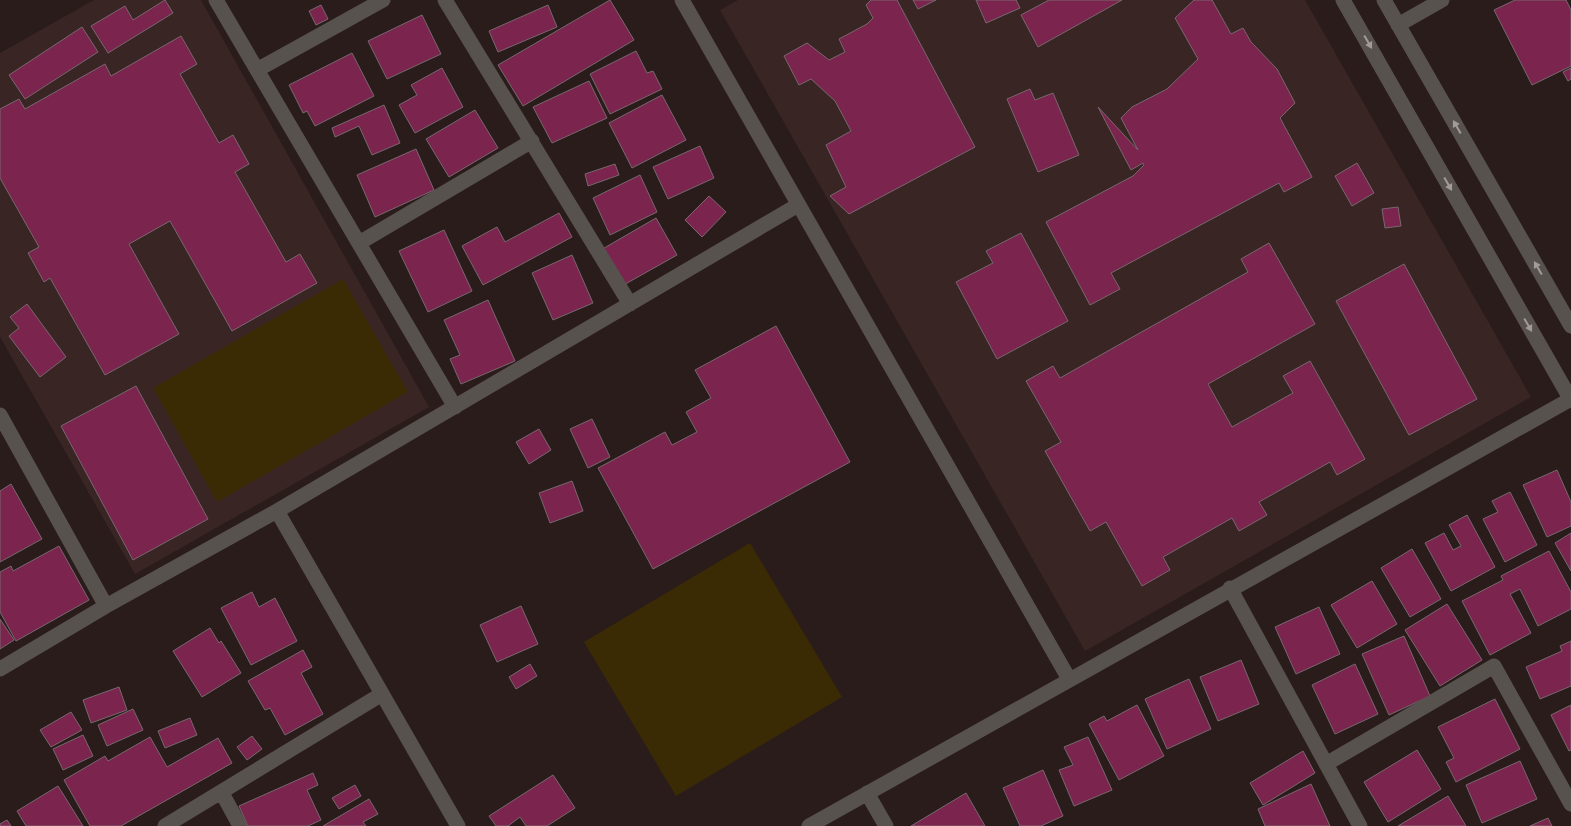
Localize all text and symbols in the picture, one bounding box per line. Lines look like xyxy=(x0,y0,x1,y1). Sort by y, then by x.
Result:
one-way arrow xyxy=(1363,36,1372,49)
one-way arrow xyxy=(1452,121,1461,134)
one-way arrow xyxy=(1444,176,1452,191)
one-way arrow xyxy=(1534,261,1542,276)
one-way arrow xyxy=(1524,318,1533,331)

